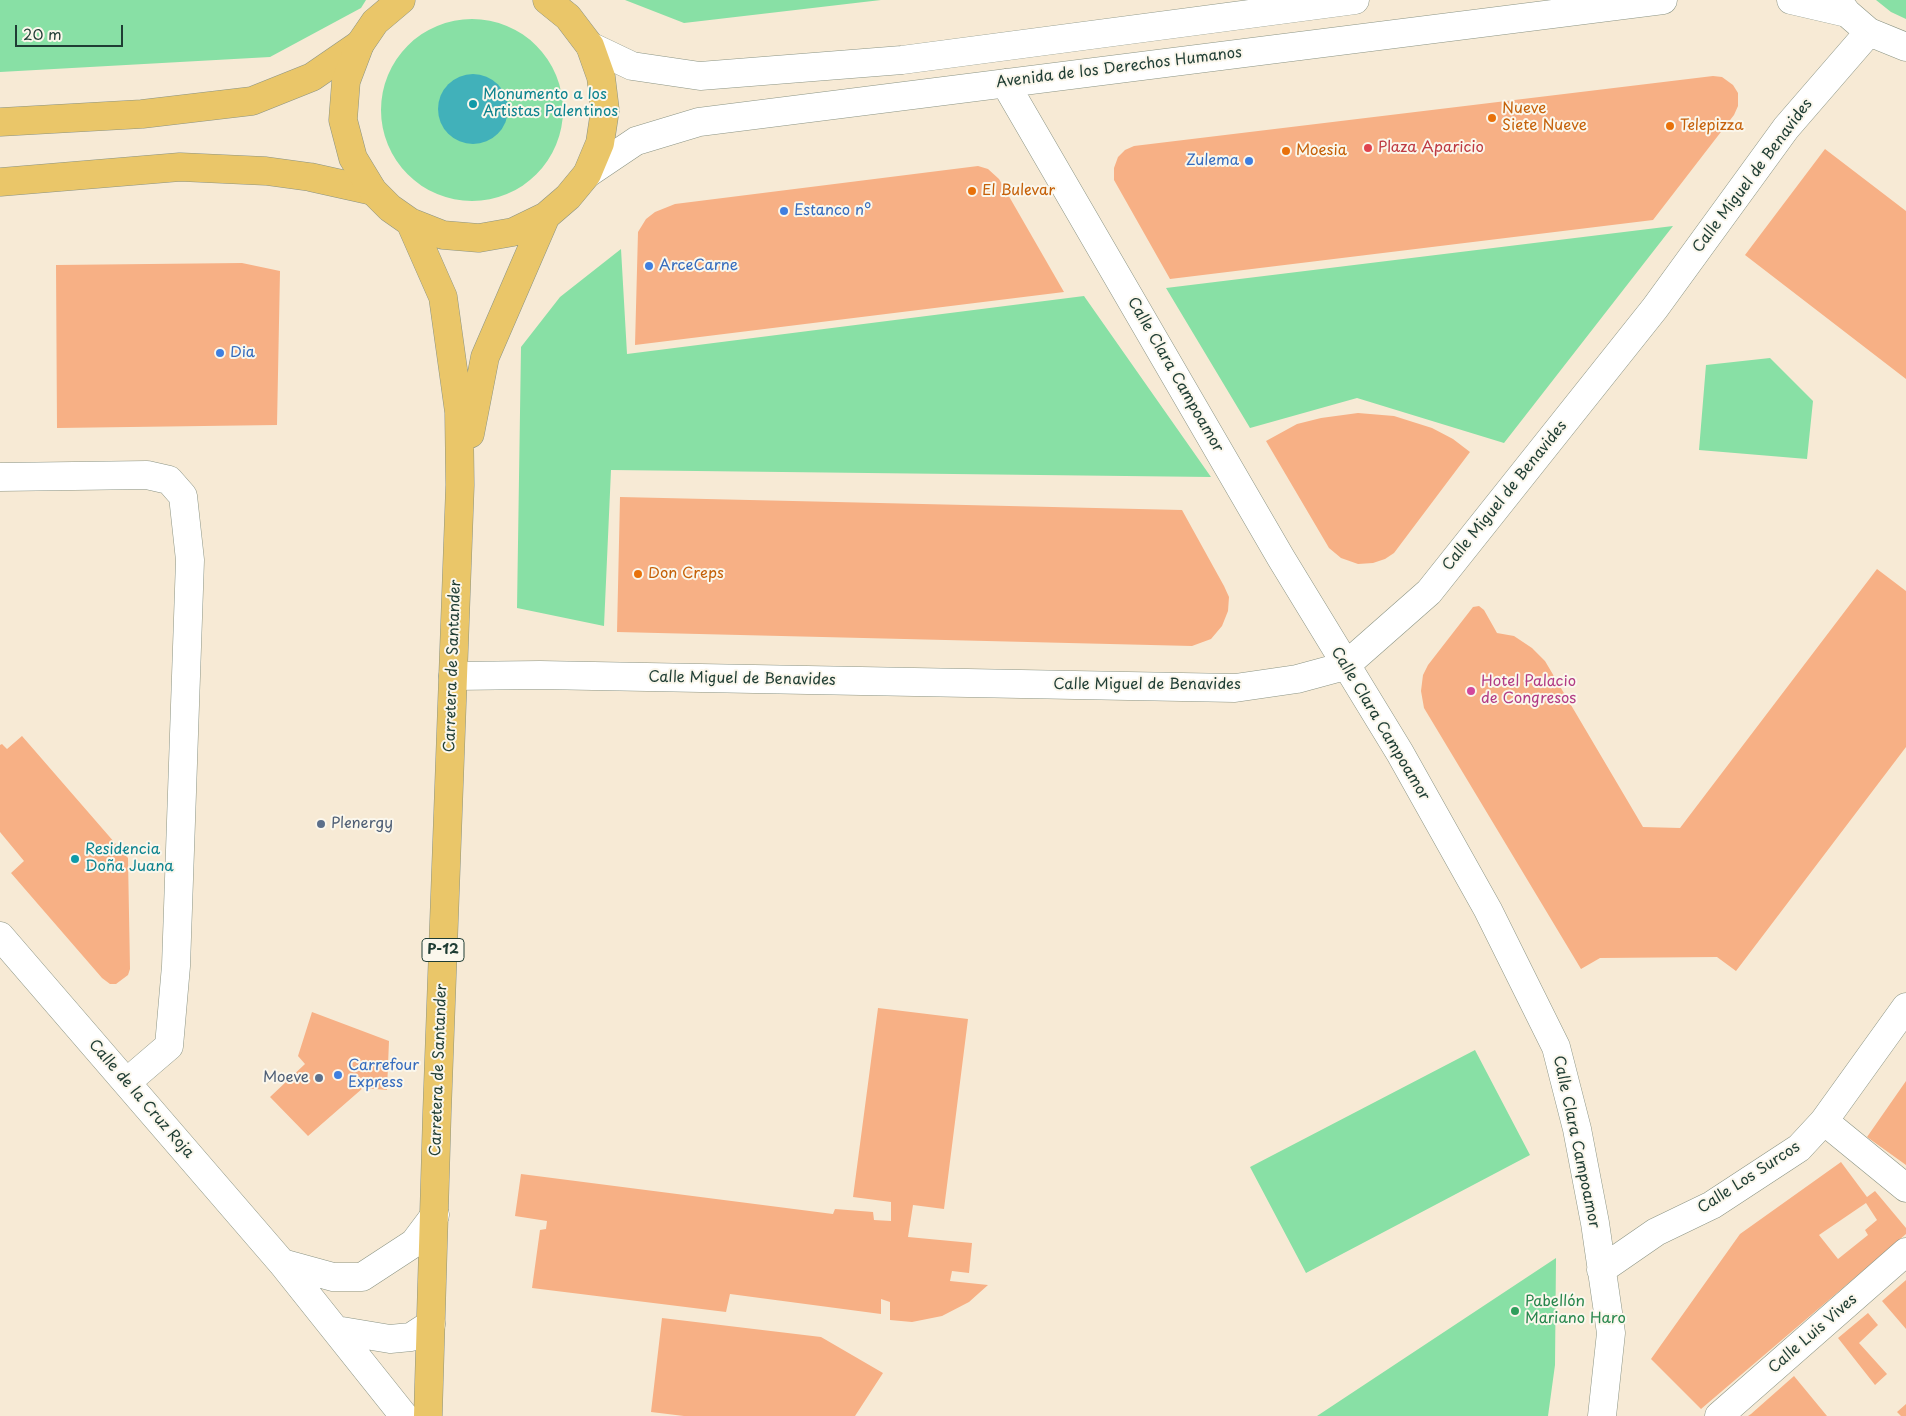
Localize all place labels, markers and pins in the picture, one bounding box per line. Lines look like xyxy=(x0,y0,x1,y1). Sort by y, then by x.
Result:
place label: Monumento a los Artistas Palentinos xyxy=(483,86,618,121)
marker: Monumento a los Artistas Palentinos xyxy=(467,98,479,110)
place label: Nueve Siete Nueve xyxy=(1502,100,1587,135)
marker: Nueve Siete Nueve xyxy=(1486,112,1498,124)
place label: Telepizza xyxy=(1680,117,1743,135)
marker: Telepizza xyxy=(1664,120,1676,132)
place label: Plaza Aparicio xyxy=(1378,139,1484,157)
place label: Moesia xyxy=(1296,142,1347,160)
marker: Plaza Aparicio xyxy=(1362,142,1374,154)
marker: Moesia xyxy=(1280,145,1292,157)
place label: Zulema xyxy=(1186,152,1239,170)
marker: Zulema xyxy=(1243,155,1255,167)
place label: El Bulevar xyxy=(982,182,1055,200)
marker: El Bulevar xyxy=(966,185,978,197)
place label: Estanco nº xyxy=(794,202,871,220)
marker: Estanco nº xyxy=(778,205,790,217)
place label: ArceCarne xyxy=(659,257,738,275)
marker: ArceCarne xyxy=(643,260,655,272)
place label: Dia xyxy=(230,344,255,362)
marker: Dia xyxy=(214,347,226,359)
place label: Don Creps xyxy=(648,565,724,583)
marker: Don Creps xyxy=(632,568,644,580)
place label: Hotel Palacio de Congresos xyxy=(1481,673,1576,708)
marker: Hotel Palacio de Congresos xyxy=(1465,685,1477,697)
place label: Plenergy xyxy=(331,815,393,833)
marker: Plenergy xyxy=(315,818,327,830)
place label: Residencia Doña Juana xyxy=(85,841,174,876)
marker: Residencia Doña Juana xyxy=(69,853,81,865)
place label: Carrefour Express xyxy=(348,1057,419,1092)
place label: Moeve xyxy=(263,1069,309,1087)
marker: Carrefour Express xyxy=(332,1069,344,1081)
marker: Moeve xyxy=(313,1072,325,1084)
place label: Pabellón Mariano Haro xyxy=(1525,1293,1626,1328)
marker: Pabellón Mariano Haro xyxy=(1509,1305,1521,1317)

